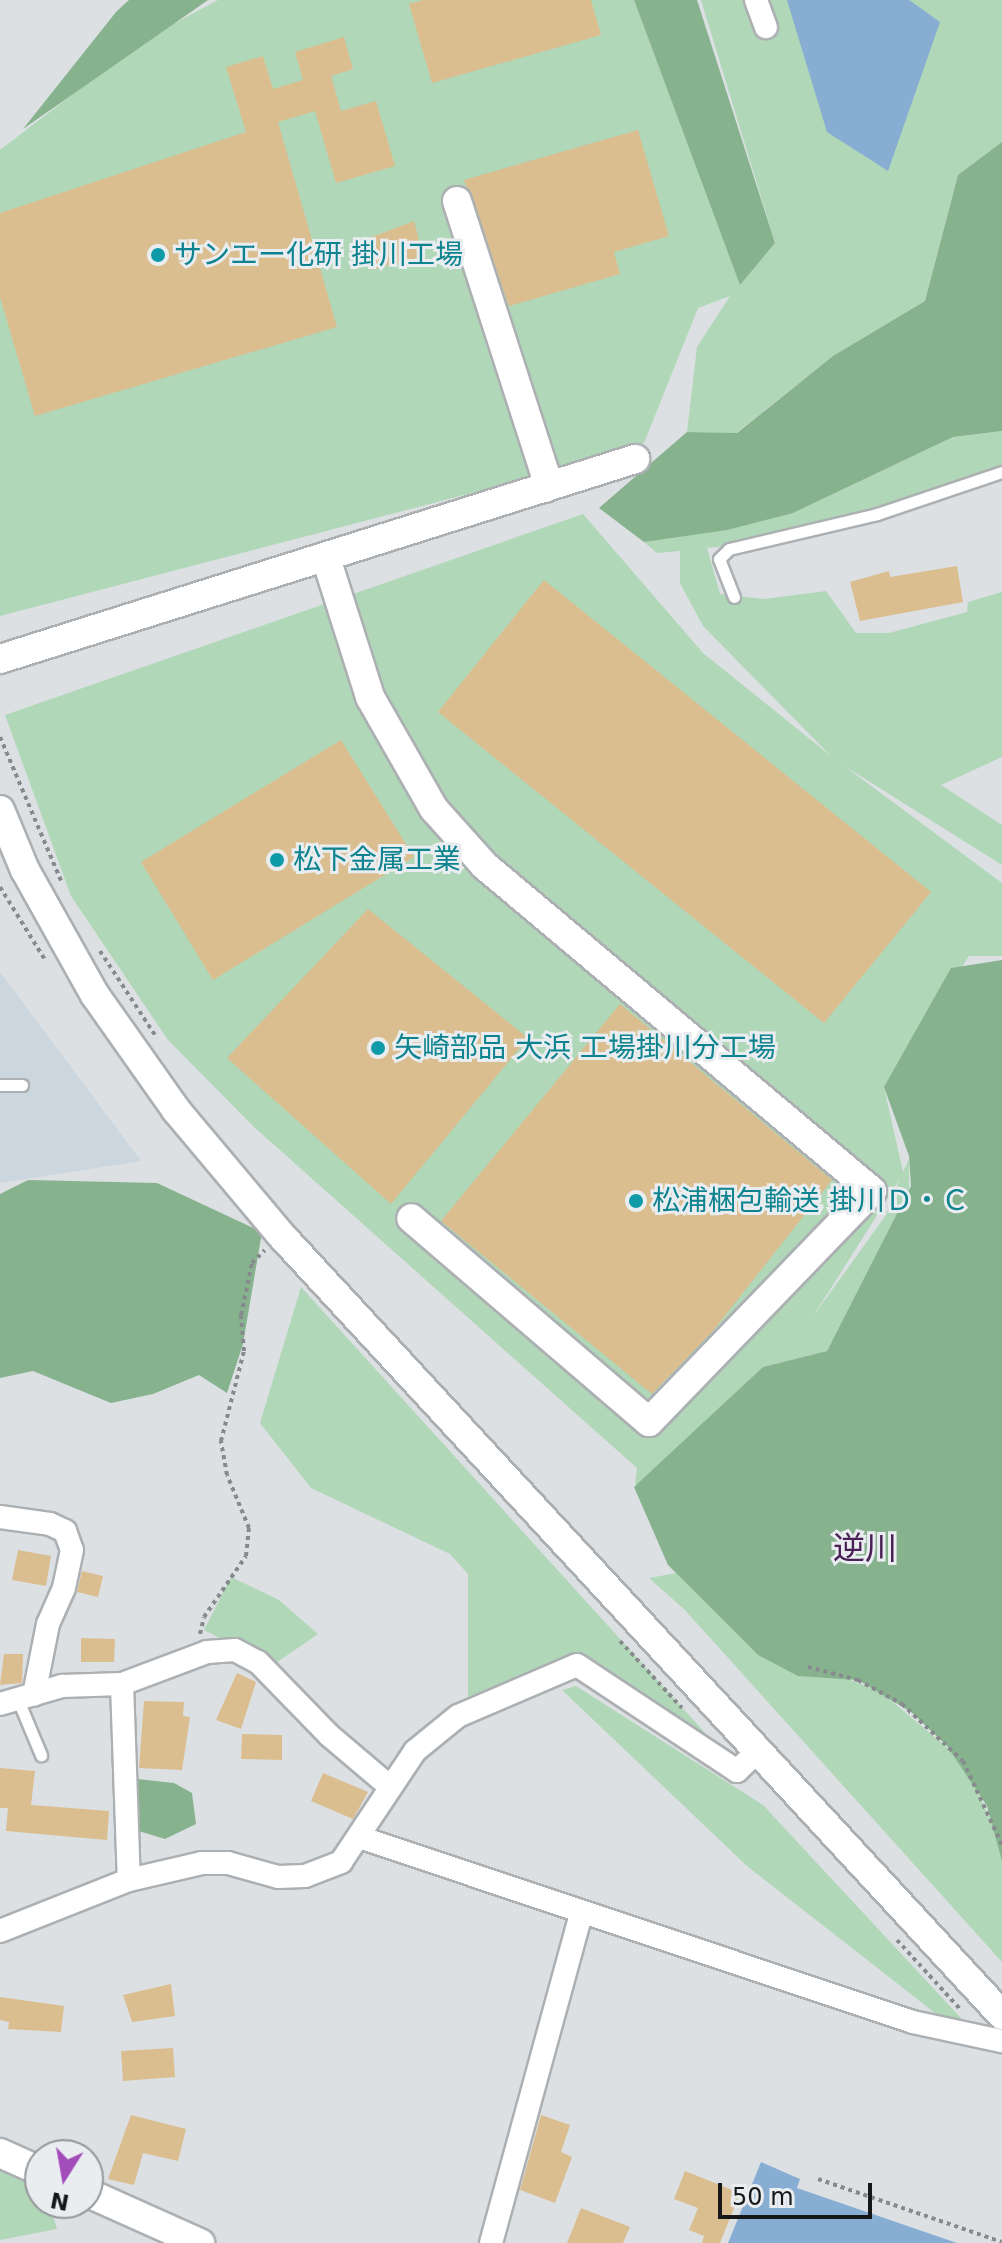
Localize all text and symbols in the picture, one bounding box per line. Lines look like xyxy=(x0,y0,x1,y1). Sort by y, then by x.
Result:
place label: サンエー化研 掛川工場 xyxy=(174,238,463,272)
marker: サンエー化研 掛川工場 xyxy=(149,246,167,264)
place label: 松下金属工業 xyxy=(293,843,461,877)
marker: 松下金属工業 xyxy=(268,851,286,869)
place label: 矢崎部品 大浜 工場掛川分工場 xyxy=(394,1031,776,1065)
marker: 矢崎部品 大浜 工場掛川分工場 xyxy=(369,1039,387,1057)
place label: 松浦梱包輸送 掛川Ｄ・Ｃ xyxy=(652,1184,969,1218)
marker: 松浦梱包輸送 掛川Ｄ・Ｃ xyxy=(627,1192,645,1210)
district label: 逆川 xyxy=(833,1529,897,1567)
north arrow xyxy=(24,2139,104,2219)
scale bar xyxy=(722,2167,876,2217)
text: 50 m xyxy=(732,2183,794,2211)
text: N xyxy=(48,2187,71,2215)

